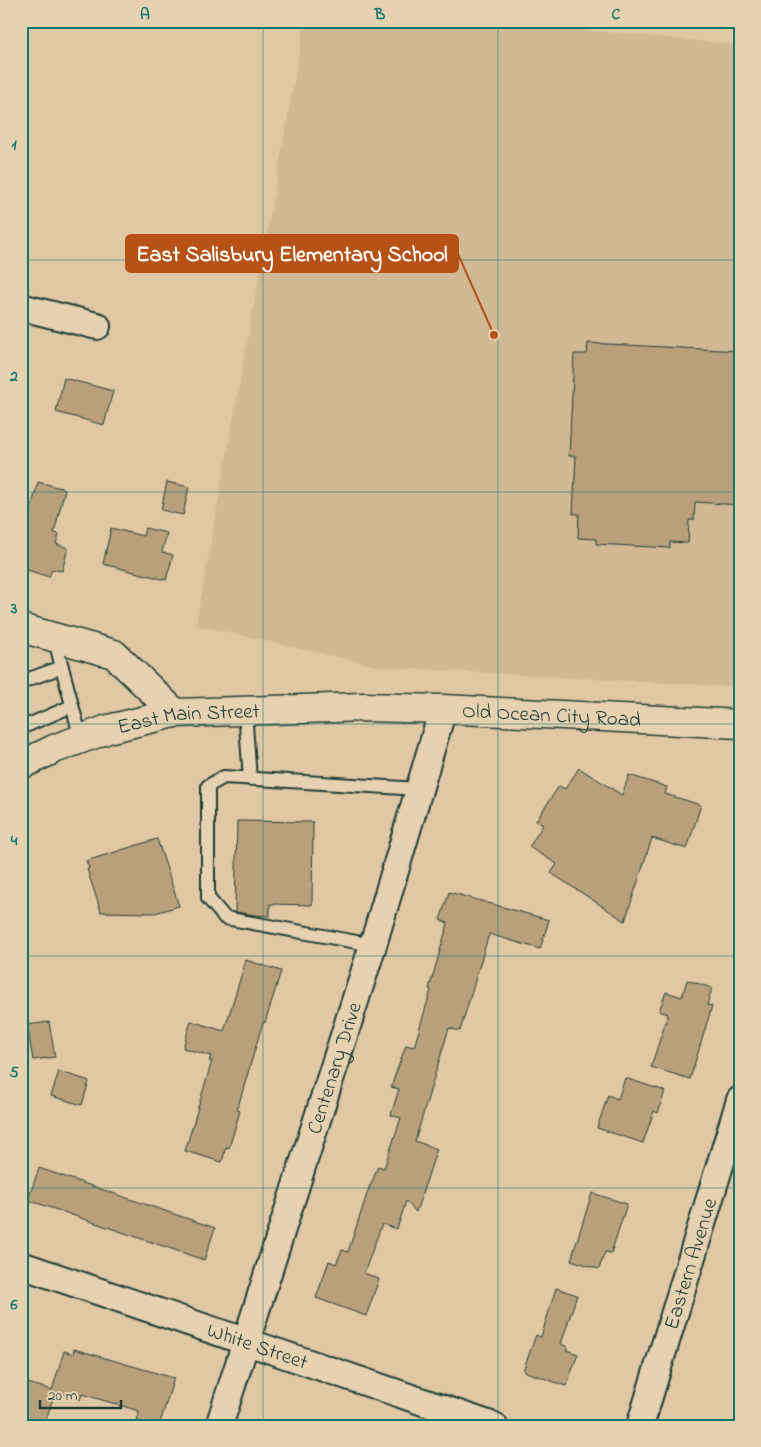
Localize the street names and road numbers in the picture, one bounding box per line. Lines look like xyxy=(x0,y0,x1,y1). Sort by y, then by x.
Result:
street label: East Main Street xyxy=(115,697,260,743)
street label: Old Ocean City Road xyxy=(461,697,642,736)
street label: Centenary Drive xyxy=(300,998,371,1138)
street label: Eastern Avenue xyxy=(657,1194,726,1334)
street label: White Street xyxy=(203,1316,311,1379)

